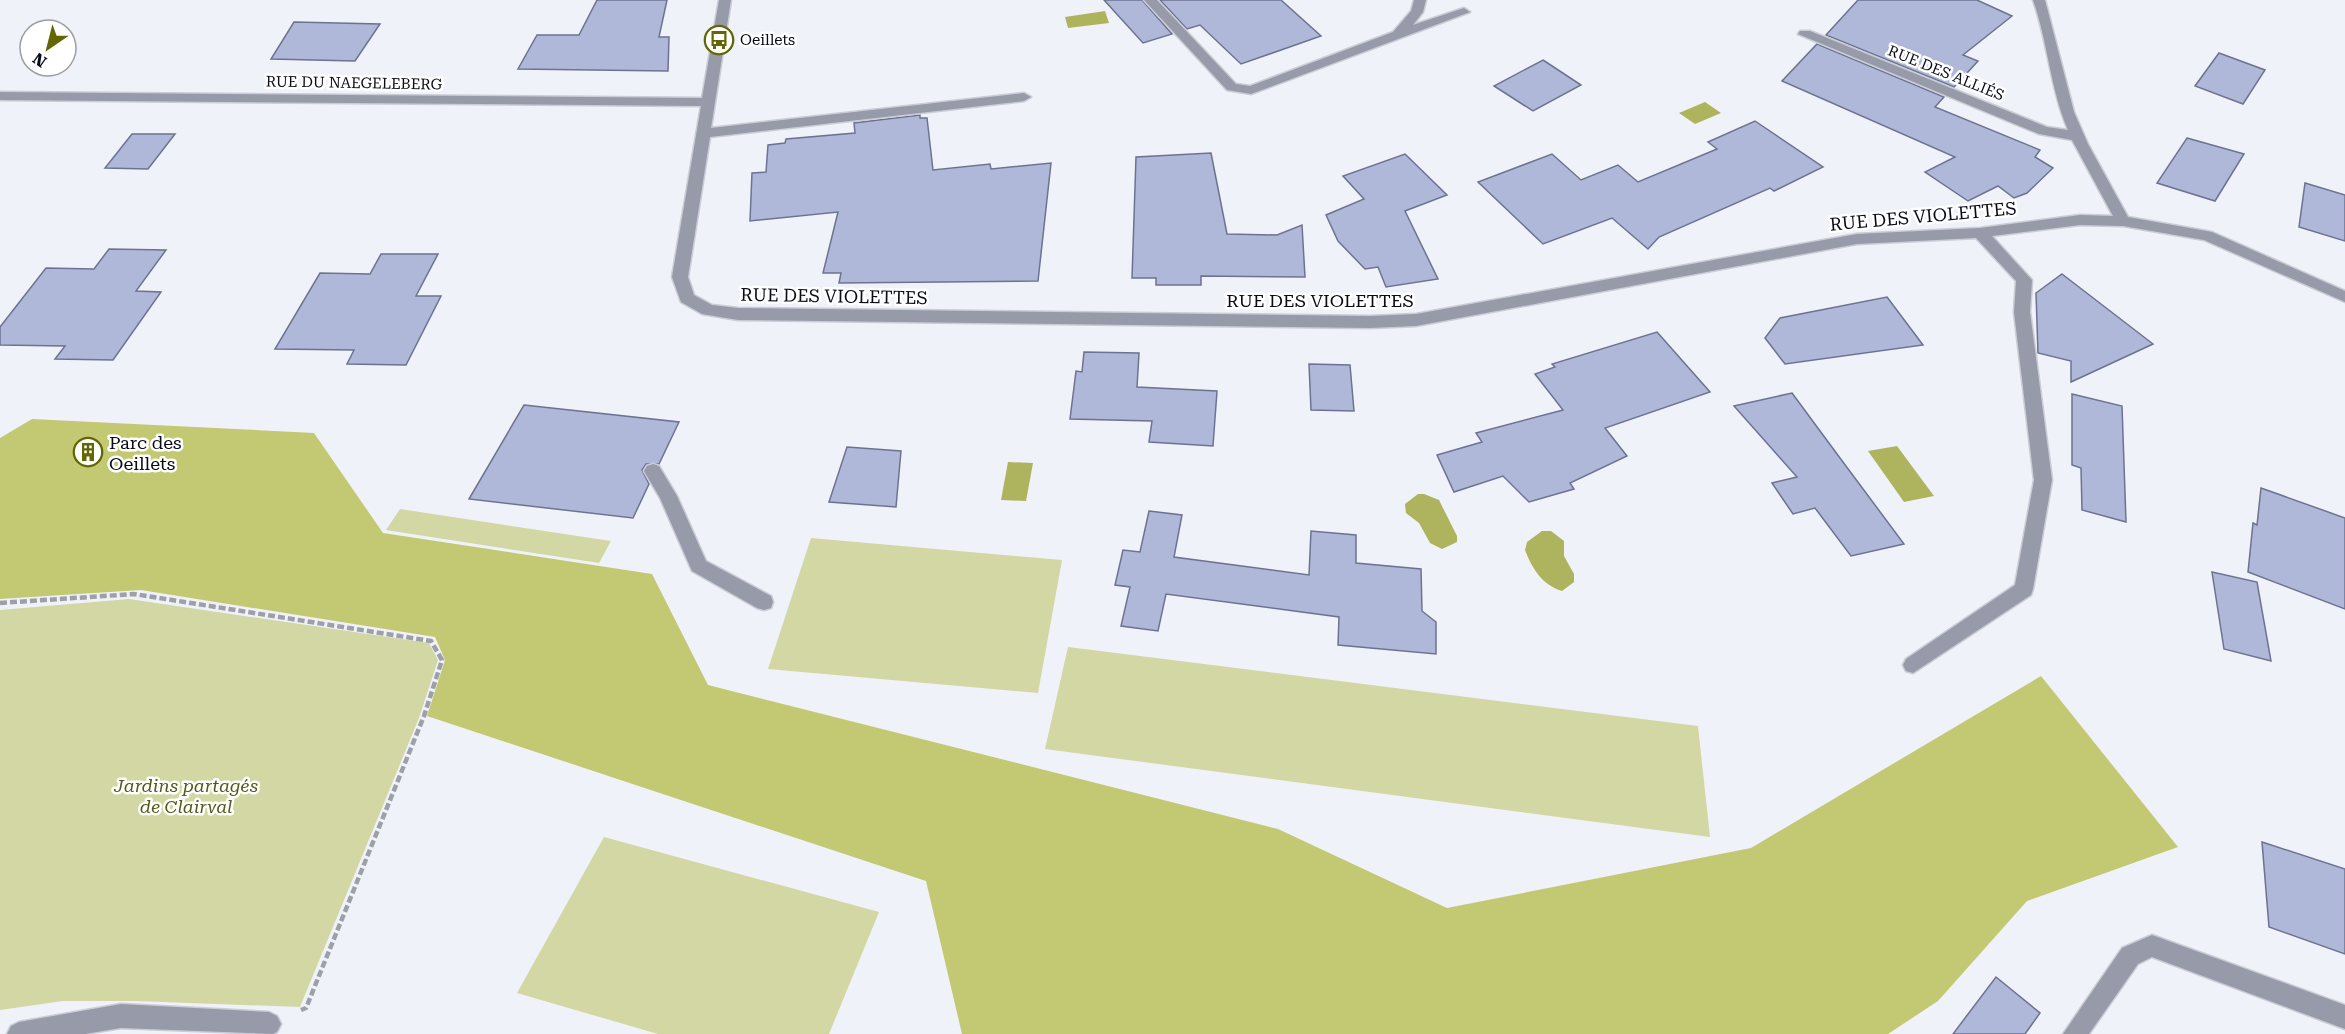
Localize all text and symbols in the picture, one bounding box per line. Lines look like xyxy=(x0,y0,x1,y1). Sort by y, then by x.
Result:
north arrow xyxy=(18,18,78,78)
bus stop icon: Oeillets xyxy=(703,24,735,56)
place label: Oeillets xyxy=(740,31,795,49)
street label: RUE DES ALLIÉS xyxy=(1885,41,2007,105)
text: N xyxy=(29,49,50,71)
street label: RUE DU NAEGELEBERG xyxy=(266,72,443,94)
street label: RUE DES VIOLETTES xyxy=(1829,197,2017,235)
street label: RUE DES VIOLETTES xyxy=(740,284,928,308)
street label: RUE DES VIOLETTES xyxy=(1226,290,1414,311)
place label: Parc des Oeillets xyxy=(109,432,182,474)
building icon: Parc des Oeillets xyxy=(72,436,104,468)
park label: Jardins partagés de Clairval xyxy=(113,775,258,817)

